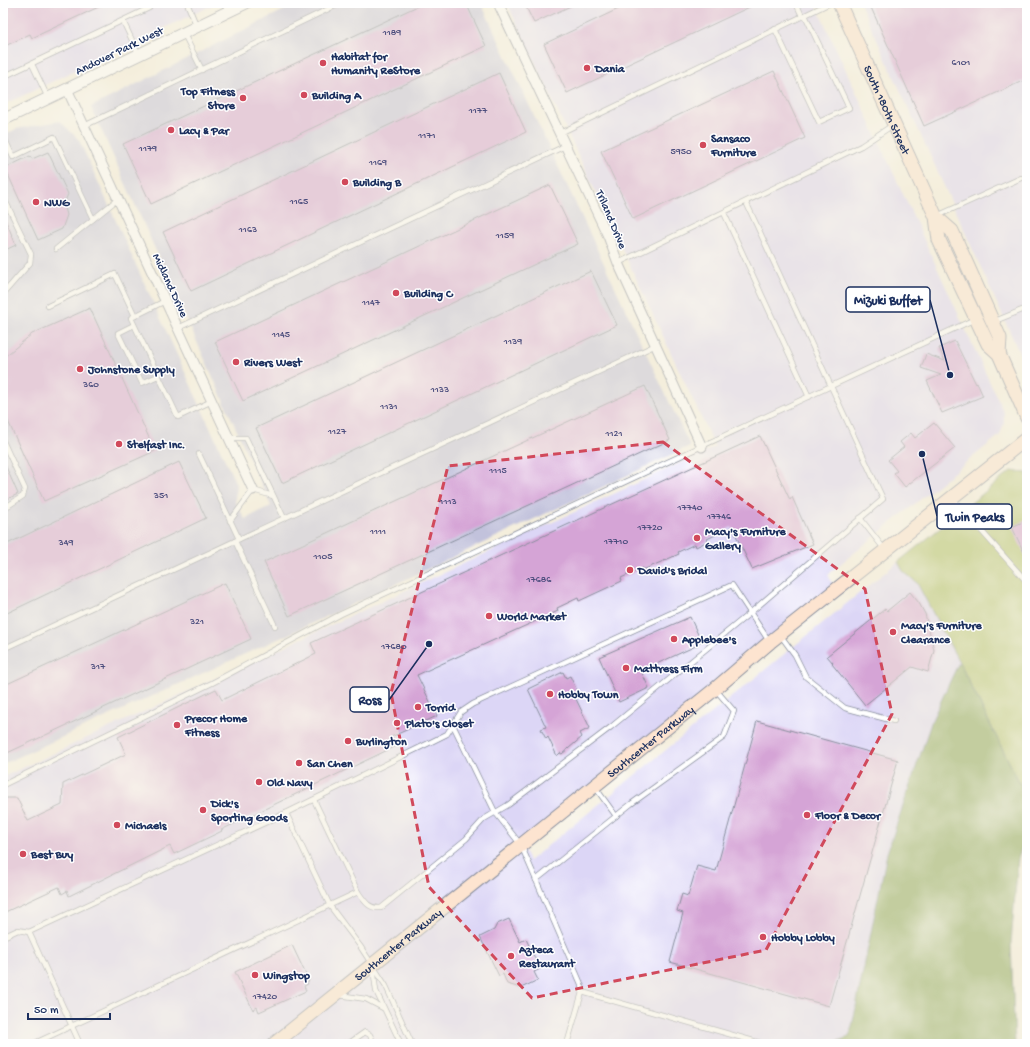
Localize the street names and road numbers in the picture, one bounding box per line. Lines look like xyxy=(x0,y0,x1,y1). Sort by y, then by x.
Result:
street label: Andover Park West xyxy=(74,24,167,79)
street label: South 180th Street xyxy=(859,64,912,158)
street label: Triland Drive xyxy=(591,187,629,252)
street label: Midland Drive xyxy=(148,252,190,321)
street label: Southcenter Parkway xyxy=(605,703,698,782)
street label: Southcenter Parkway xyxy=(353,907,446,985)

